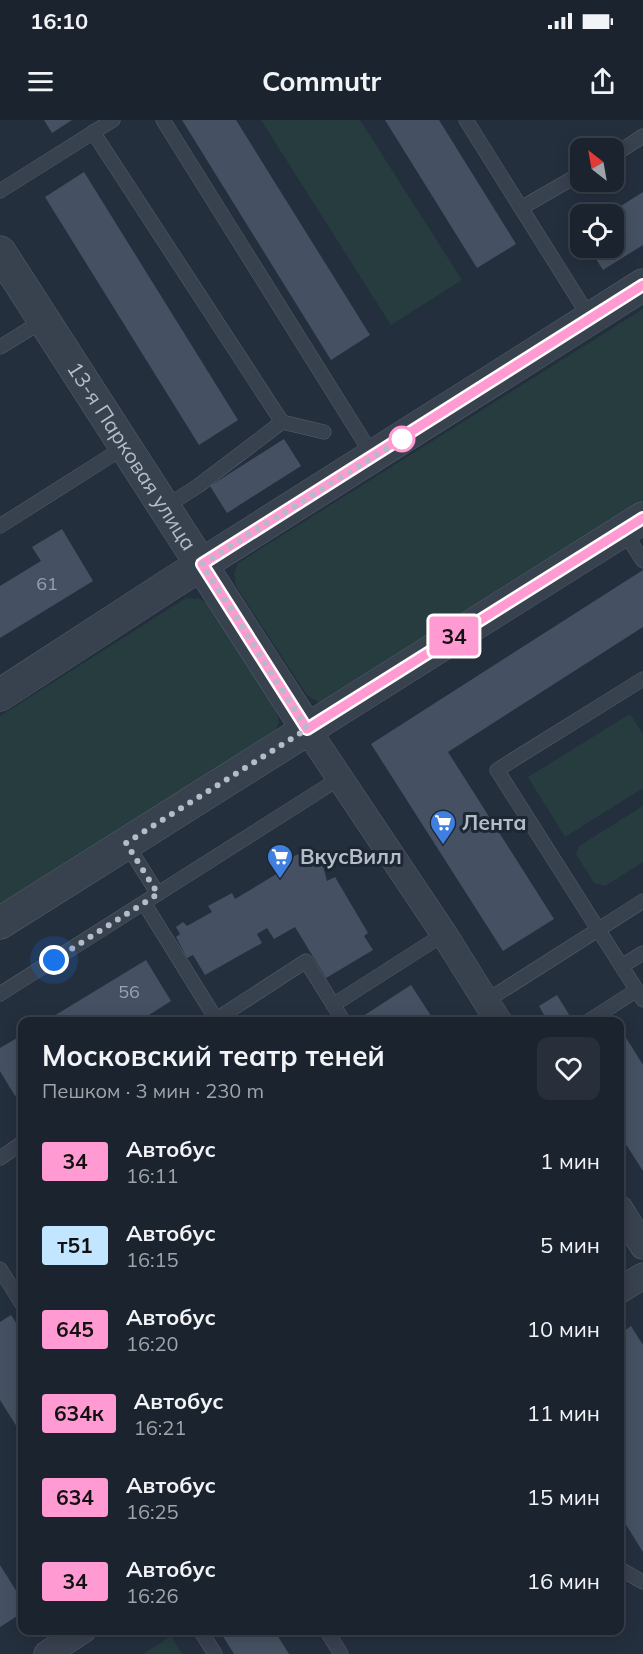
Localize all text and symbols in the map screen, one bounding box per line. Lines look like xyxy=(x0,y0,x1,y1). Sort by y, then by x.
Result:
text: 16:10 xyxy=(30,7,88,35)
text: Commutr xyxy=(262,64,381,98)
icon: menu xyxy=(24,65,57,98)
icon: share xyxy=(586,65,619,98)
north arrow xyxy=(570,138,624,192)
map controls xyxy=(570,138,624,258)
button: locate xyxy=(570,204,624,258)
street label: 13-я Парковая улица xyxy=(62,357,203,555)
unlabelled marker xyxy=(389,426,415,452)
house number: 61 xyxy=(36,572,58,595)
line badge: 34 xyxy=(427,616,481,656)
text: 34 xyxy=(441,623,467,649)
supermarket icon: Лента xyxy=(428,808,458,846)
place label: Лента xyxy=(462,809,526,835)
supermarket icon: ВкусВилл xyxy=(265,842,295,880)
place label: ВкусВилл xyxy=(300,843,402,869)
your location xyxy=(39,945,69,975)
house number: 56 xyxy=(118,980,140,1003)
button: heart xyxy=(537,1037,600,1100)
text: Московский театр теней xyxy=(42,1038,385,1073)
text: Пешком · 3 мин · 230 m xyxy=(42,1078,264,1103)
text: Автобус xyxy=(126,1135,216,1163)
text: 1 мин xyxy=(540,1147,600,1175)
text: 34 xyxy=(62,1148,88,1174)
text: 16:11 xyxy=(126,1163,179,1188)
text: Автобус xyxy=(126,1219,216,1247)
text: 5 мин xyxy=(540,1231,600,1259)
text: т51 xyxy=(57,1232,93,1258)
text: 16:15 xyxy=(126,1247,179,1272)
text: Автобус xyxy=(126,1303,216,1331)
text: 10 мин xyxy=(527,1315,600,1343)
text: 645 xyxy=(56,1316,94,1342)
text: 16:20 xyxy=(126,1331,179,1356)
text: Автобус xyxy=(134,1387,224,1415)
text: 11 мин xyxy=(527,1399,600,1427)
text: 634к xyxy=(54,1400,104,1426)
text: 16:21 xyxy=(134,1415,186,1440)
text: Автобус xyxy=(126,1471,216,1499)
text: 15 мин xyxy=(527,1483,600,1511)
text: 634 xyxy=(56,1484,94,1510)
text: 16:25 xyxy=(126,1499,179,1524)
text: Автобус xyxy=(126,1555,216,1583)
text: 16 мин xyxy=(527,1567,600,1595)
text: 34 xyxy=(62,1568,88,1594)
text: 16:26 xyxy=(126,1583,179,1608)

